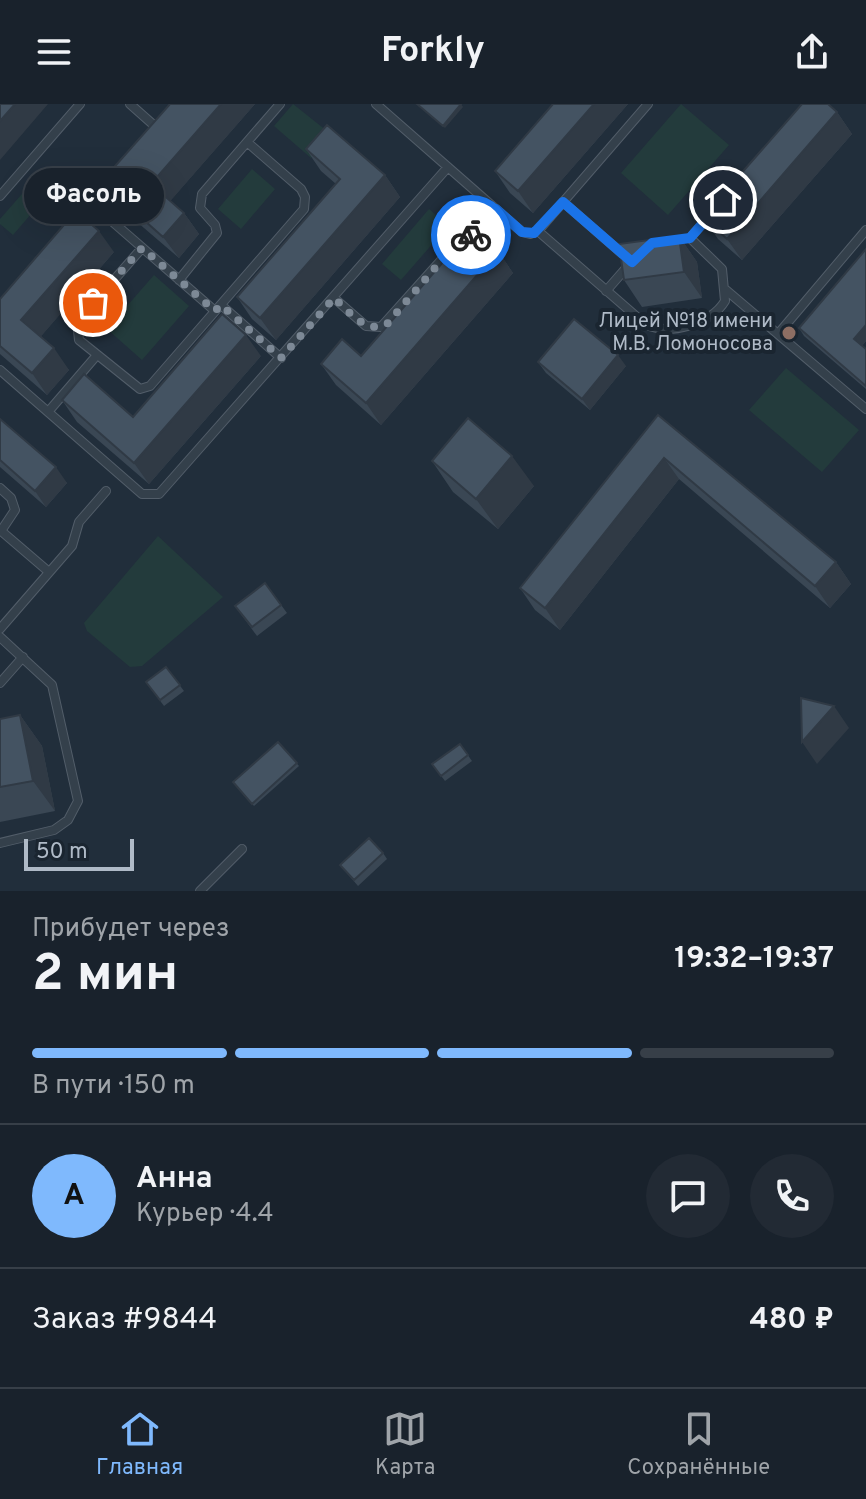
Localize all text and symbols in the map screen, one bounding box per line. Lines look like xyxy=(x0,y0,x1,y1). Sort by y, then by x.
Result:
text: Forkly xyxy=(381,29,485,75)
icon: menu xyxy=(32,30,76,74)
icon: share xyxy=(790,30,834,74)
pin xyxy=(689,166,757,234)
callout: Фасоль xyxy=(23,167,163,223)
icon: home xyxy=(701,178,745,222)
text: Фасоль xyxy=(46,179,142,212)
courier xyxy=(431,195,511,275)
icon: bike xyxy=(449,213,493,257)
pin xyxy=(59,269,127,337)
icon: bag xyxy=(71,281,115,325)
place label: Лицей №18 имени М.В. Ломоносова xyxy=(598,309,773,358)
marker: Лицей №18 имени М.В. Ломоносова xyxy=(780,324,798,342)
scale bar xyxy=(24,835,134,871)
text: 50 m xyxy=(36,839,88,866)
text: Прибудет через xyxy=(32,913,230,946)
text: 19:32–19:37 xyxy=(674,941,834,978)
text: 2 мин xyxy=(32,943,178,1009)
text: В пути · 150 m xyxy=(32,1070,195,1103)
button: chat xyxy=(646,1154,730,1238)
button: phone xyxy=(750,1154,834,1238)
text: Анна xyxy=(136,1161,213,1198)
text: А xyxy=(63,1178,85,1215)
text: Курьер · 4.4 xyxy=(136,1198,274,1231)
text: Заказ #9844 xyxy=(32,1302,217,1339)
text: 480 ₽ xyxy=(749,1302,834,1339)
tab: Главная xyxy=(96,1407,183,1482)
tab: Карта xyxy=(375,1407,435,1482)
tab: Сохранённые xyxy=(627,1407,770,1482)

